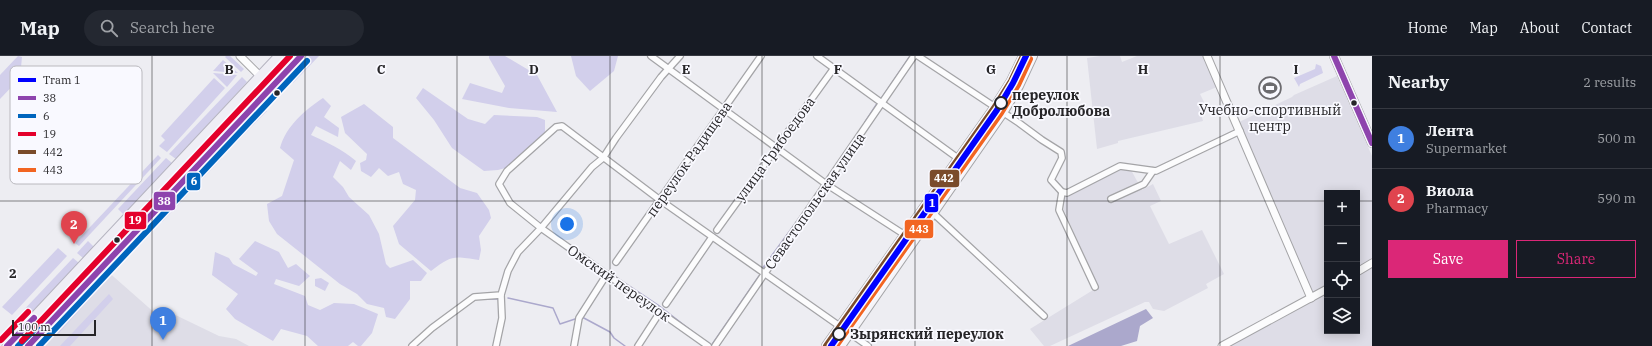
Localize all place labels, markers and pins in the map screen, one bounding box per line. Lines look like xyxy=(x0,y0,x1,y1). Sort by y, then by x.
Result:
sports icon: Учебно-спортивный центр xyxy=(1257,75,1283,101)
place label: переулок Добролюбова xyxy=(1012,86,1110,120)
unlabelled marker xyxy=(272,88,282,98)
marker: переулок Добролюбова xyxy=(994,96,1008,110)
unlabelled marker xyxy=(1349,98,1359,108)
place label: Учебно-спортивный центр xyxy=(1199,101,1341,135)
pin: 2 xyxy=(61,211,87,244)
unlabelled marker xyxy=(112,235,122,245)
pin: 1 xyxy=(150,307,176,340)
place label: Зырянский переулок xyxy=(850,325,1004,343)
marker: Зырянский переулок xyxy=(832,327,846,341)

